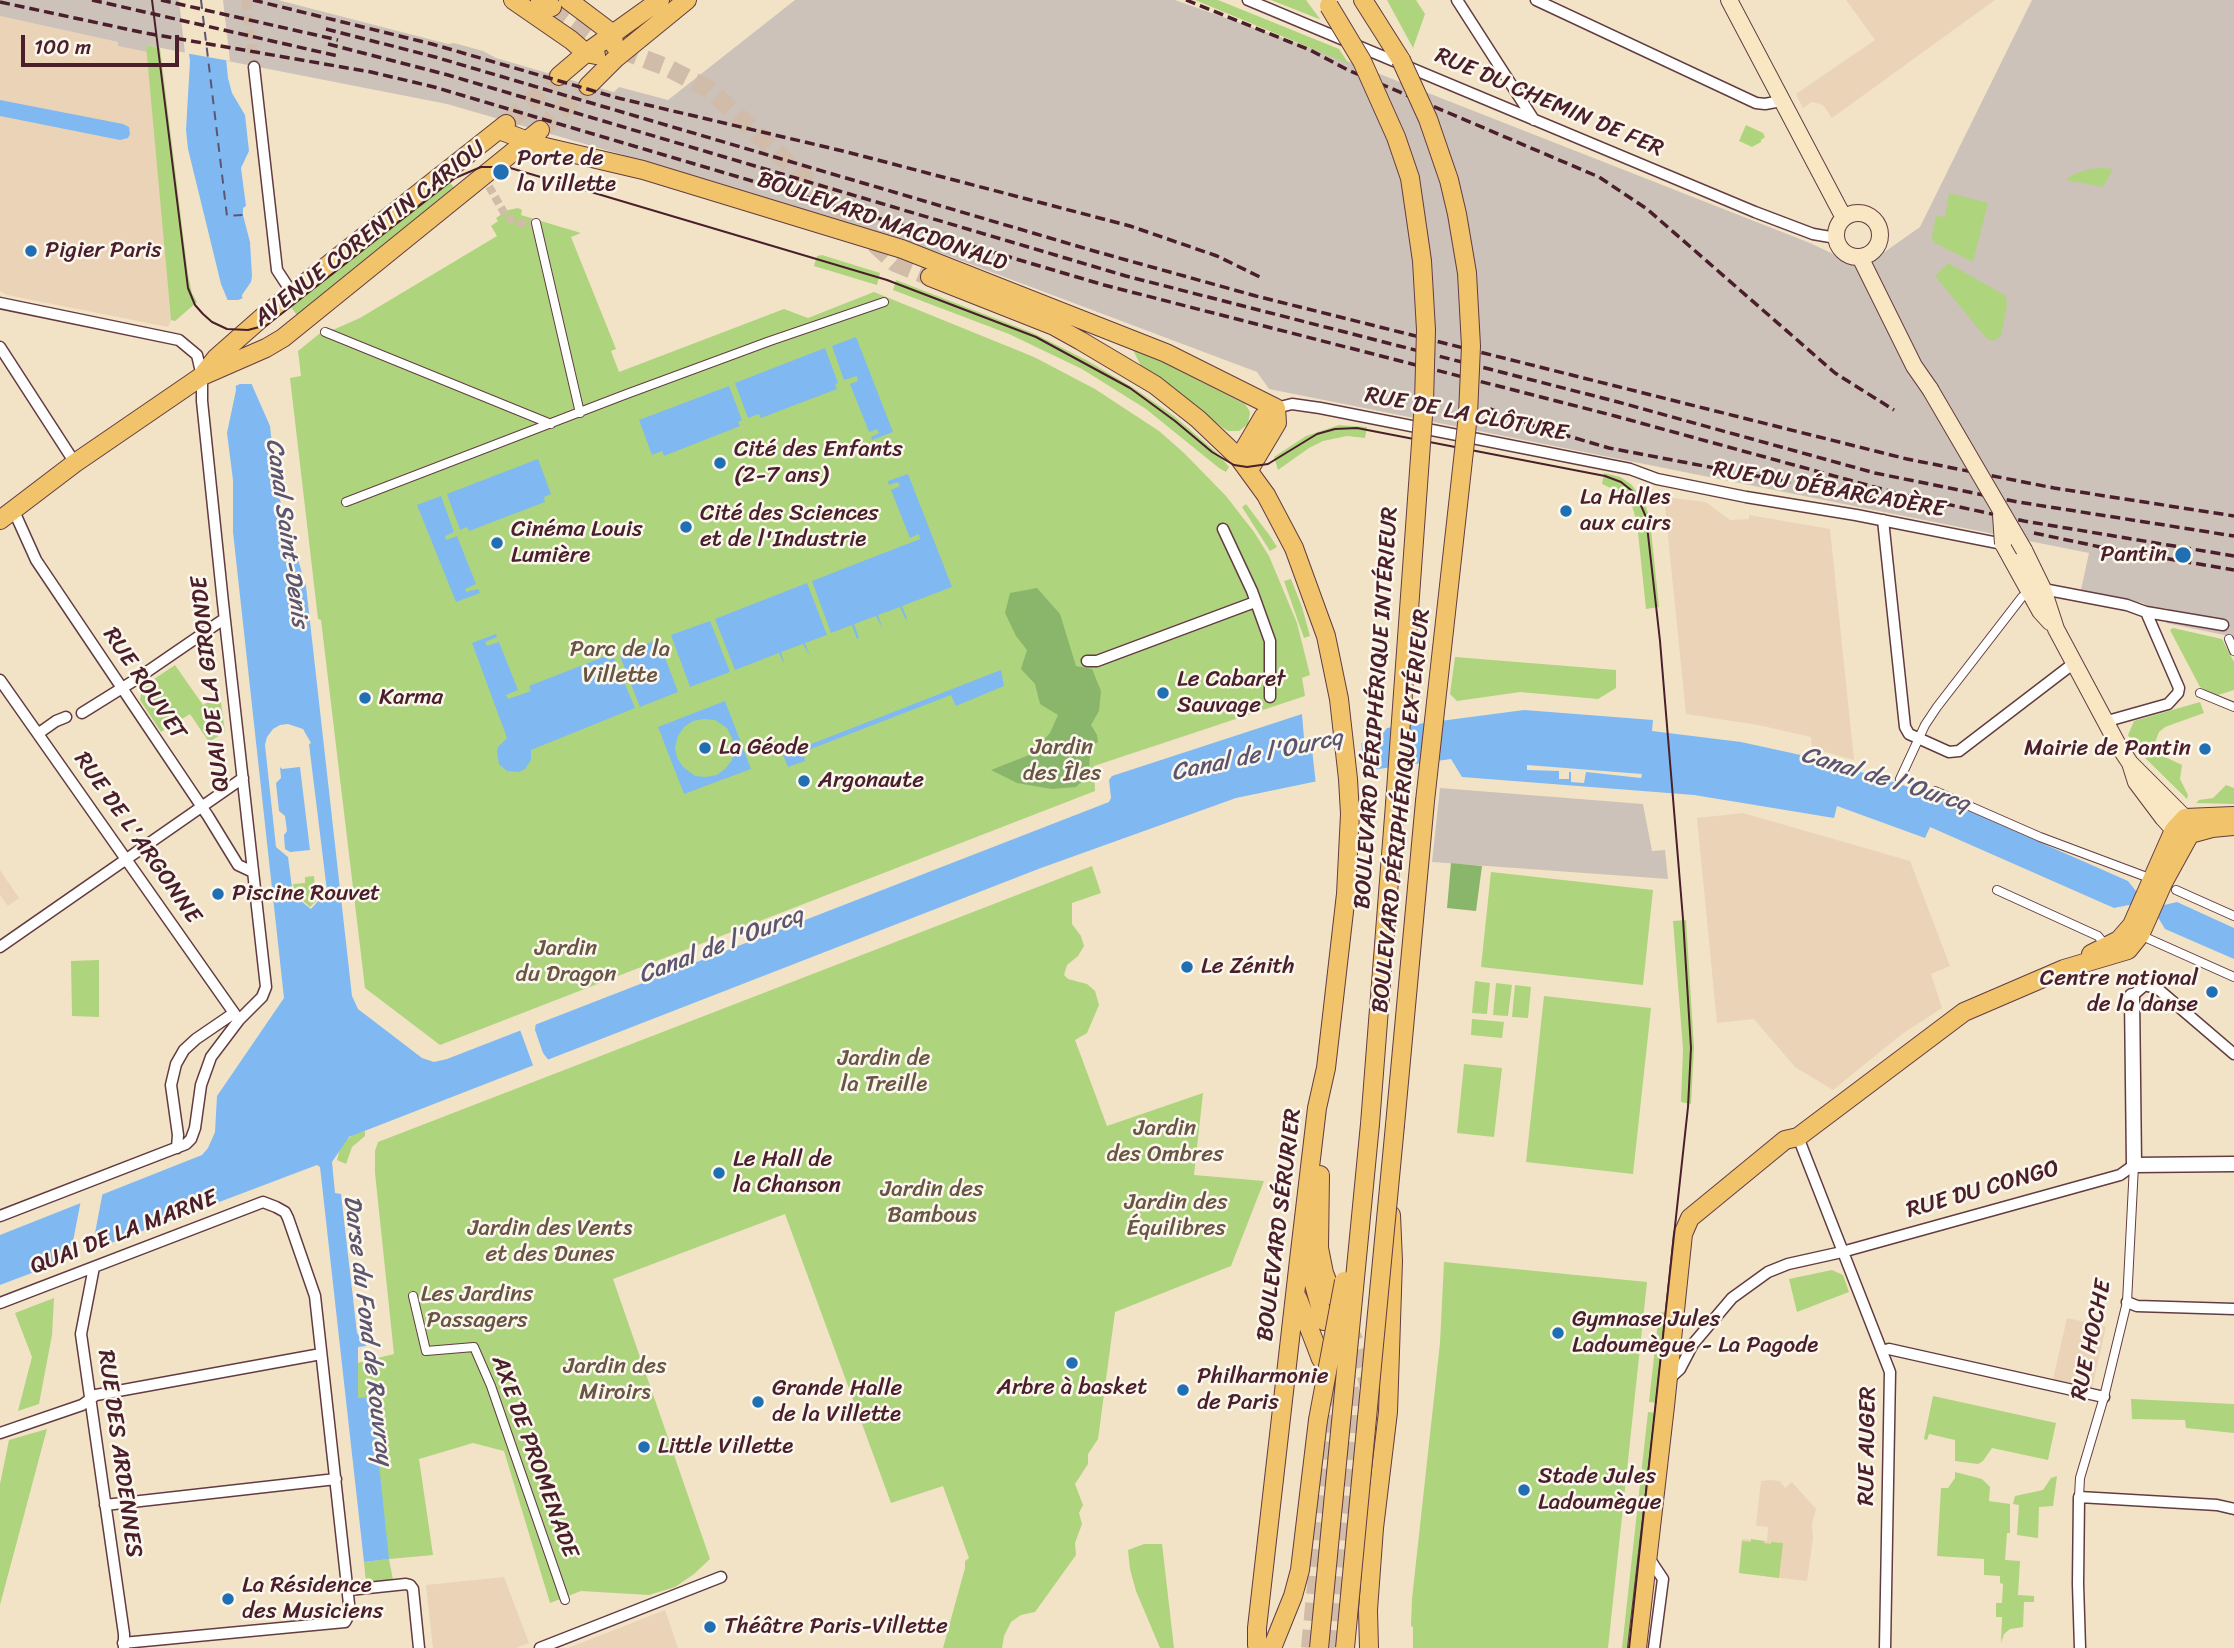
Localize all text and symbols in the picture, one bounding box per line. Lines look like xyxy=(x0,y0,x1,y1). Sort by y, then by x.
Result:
scale bar xyxy=(24,21,182,65)
text: 100 m xyxy=(34,28,91,66)
street label: RUE DU CHEMIN DE FER xyxy=(1431,42,1667,164)
street label: AVENUE CORENTIN CARIOU xyxy=(249,135,491,333)
place label: Porte de la Villette xyxy=(517,145,616,199)
marker: Porte de la Villette xyxy=(491,162,511,182)
street label: BOULEVARD MACDONALD xyxy=(753,166,1011,278)
place label: Pigier Paris xyxy=(45,237,162,265)
marker: Pigier Paris xyxy=(23,243,39,259)
street label: RUE DE LA CLÔTURE xyxy=(1363,382,1569,448)
place label: Cité des Enfants (2-7 ans) xyxy=(734,436,903,490)
water label: Canal Saint-Denis xyxy=(259,437,313,629)
marker: Cité des Enfants (2-7 ans) xyxy=(712,455,728,471)
street label: RUE DU DÉBARCADÈRE xyxy=(1711,456,1947,524)
place label: La Halles aux cuirs xyxy=(1580,484,1671,538)
place label: Cité des Sciences et de l'Industrie xyxy=(700,500,879,554)
marker: La Halles aux cuirs xyxy=(1558,503,1574,519)
street label: BOULEVARD PÉRIPHÉRIQUE INTÉRIEUR xyxy=(1349,506,1405,910)
place label: Cinéma Louis Lumière xyxy=(511,516,643,570)
marker: Cité des Sciences et de l'Industrie xyxy=(678,519,694,535)
marker: Cinéma Louis Lumière xyxy=(489,535,505,551)
place label: Pantin xyxy=(2100,541,2167,569)
marker: Pantin xyxy=(2173,545,2193,565)
street label: QUAI DE LA GIRONDE xyxy=(186,575,236,793)
street label: BOULEVARD PÉRIPHÉRIQUE EXTÉRIEUR xyxy=(1367,608,1437,1014)
street label: RUE ROUVET xyxy=(96,623,192,745)
park label: Parc de la Villette xyxy=(570,636,670,690)
place label: Le Cabaret Sauvage xyxy=(1177,666,1285,720)
place label: Karma xyxy=(379,684,443,712)
marker: Le Cabaret Sauvage xyxy=(1155,685,1171,701)
marker: Karma xyxy=(357,690,373,706)
water label: Canal de l'Ourcq xyxy=(1169,724,1345,788)
place label: La Géode xyxy=(719,734,809,762)
park label: Jardin des Îles xyxy=(1023,734,1101,788)
place label: Mairie de Pantin xyxy=(2024,735,2191,763)
marker: La Géode xyxy=(697,740,713,756)
water label: Canal de l'Ourcq xyxy=(1798,741,1972,819)
marker: Mairie de Pantin xyxy=(2197,741,2213,757)
street label: RUE DE L'ARGONNE xyxy=(68,747,206,929)
place label: Argonaute xyxy=(818,767,924,795)
marker: Argonaute xyxy=(796,773,812,789)
place label: Piscine Rouvet xyxy=(232,880,380,908)
marker: Piscine Rouvet xyxy=(210,886,226,902)
water label: Canal de l'Ourcq xyxy=(635,901,807,991)
park label: Jardin du Dragon xyxy=(516,935,616,989)
place label: Le Zénith xyxy=(1201,953,1295,981)
marker: Le Zénith xyxy=(1179,959,1195,975)
place label: Centre national de la danse xyxy=(2040,965,2198,1019)
marker: Centre national de la danse xyxy=(2204,984,2220,1000)
park label: Jardin de la Treille xyxy=(838,1045,930,1099)
street label: BOULEVARD SÉRURIER xyxy=(1252,1107,1308,1343)
park label: Jardin des Ombres xyxy=(1106,1115,1224,1169)
place label: Le Hall de la Chanson xyxy=(733,1146,841,1200)
street label: RUE DU CONGO xyxy=(1903,1155,2063,1225)
marker: Le Hall de la Chanson xyxy=(711,1165,727,1181)
park label: Jardin des Bambous xyxy=(880,1176,984,1230)
street label: QUAI DE LA MARNE xyxy=(27,1185,221,1281)
park label: Jardin des Équilibres xyxy=(1124,1189,1228,1243)
water label: Darse du Fond de Rouvray xyxy=(336,1194,398,1466)
park label: Jardin des Vents et des Dunes xyxy=(468,1215,632,1269)
street label: RUE HOCHE xyxy=(2066,1277,2118,1403)
park label: Les Jardins Passagers xyxy=(421,1281,533,1335)
place label: Gymnase Jules Ladoumègue - La Pagode xyxy=(1572,1306,1818,1360)
marker: Gymnase Jules Ladoumègue - La Pagode xyxy=(1550,1325,1566,1341)
street label: RUE DES ARDENNES xyxy=(91,1348,147,1560)
street label: AXE DE PROMENADE xyxy=(485,1352,583,1562)
park label: Jardin des Miroirs xyxy=(563,1353,667,1407)
marker: Arbre à basket xyxy=(1064,1355,1080,1371)
place label: Philharmonie de Paris xyxy=(1197,1363,1329,1417)
place label: Arbre à basket xyxy=(997,1374,1147,1402)
place label: Grande Halle de la Villette xyxy=(772,1375,902,1429)
marker: Philharmonie de Paris xyxy=(1175,1382,1191,1398)
street label: RUE AUGER xyxy=(1853,1386,1883,1506)
marker: Grande Halle de la Villette xyxy=(750,1394,766,1410)
place label: Little Villette xyxy=(658,1433,793,1461)
marker: Little Villette xyxy=(636,1439,652,1455)
place label: Stade Jules Ladoumègue xyxy=(1538,1463,1662,1517)
marker: Stade Jules Ladoumègue xyxy=(1516,1482,1532,1498)
place label: La Résidence des Musiciens xyxy=(242,1572,383,1626)
marker: La Résidence des Musiciens xyxy=(220,1591,236,1607)
place label: Théâtre Paris-Villette xyxy=(724,1613,948,1641)
marker: Théâtre Paris-Villette xyxy=(702,1619,718,1635)

